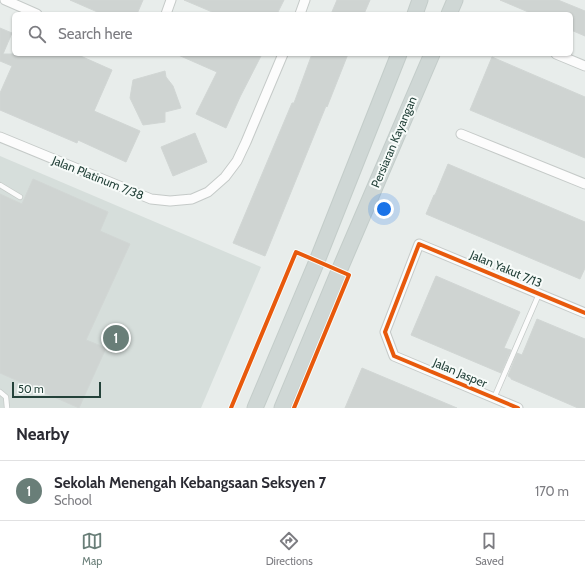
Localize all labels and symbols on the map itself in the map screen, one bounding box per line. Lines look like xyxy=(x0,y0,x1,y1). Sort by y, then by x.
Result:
street label: Persiaran Kayangan xyxy=(367,94,420,190)
street label: Jalan Platinum 7/38 xyxy=(49,152,146,203)
your location xyxy=(374,199,394,219)
street label: Jalan Yakut 7/13 xyxy=(467,246,544,290)
pin: 1 xyxy=(103,323,129,353)
street label: Jalan Jasper xyxy=(430,354,490,391)
scale bar xyxy=(12,380,101,399)

